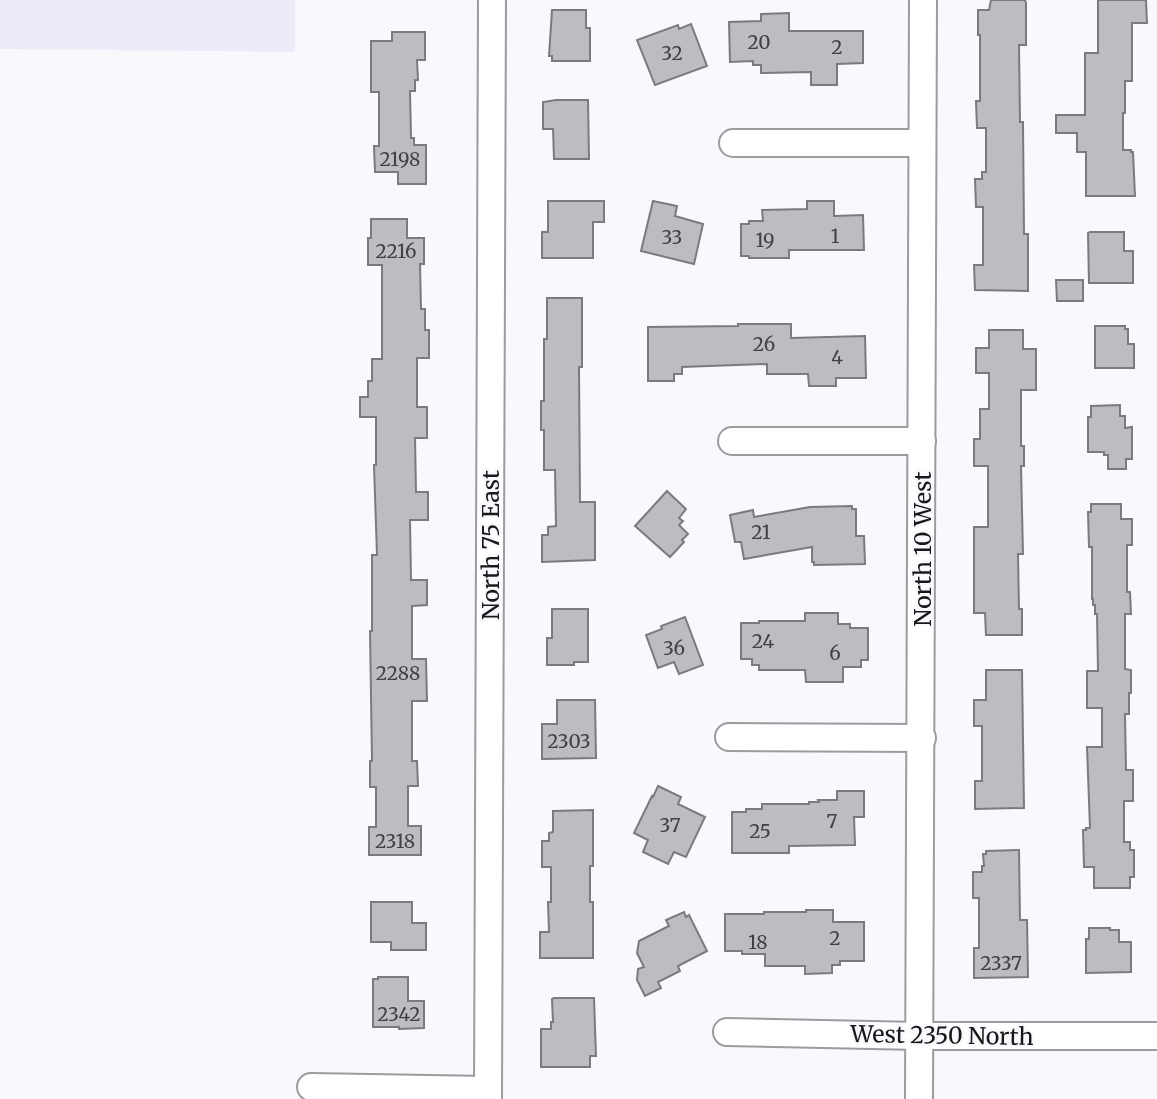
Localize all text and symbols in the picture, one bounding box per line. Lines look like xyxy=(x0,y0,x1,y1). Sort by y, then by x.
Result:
house number: 20 xyxy=(747,30,771,54)
house number: 2 xyxy=(831,35,843,59)
house number: 32 xyxy=(661,41,683,65)
house number: 2198 xyxy=(380,147,420,171)
house number: 1 xyxy=(831,224,840,248)
house number: 33 xyxy=(662,225,682,249)
house number: 19 xyxy=(755,228,775,252)
house number: 2216 xyxy=(376,239,416,263)
house number: 26 xyxy=(753,332,775,356)
house number: 4 xyxy=(831,345,843,369)
street label: North 75 East xyxy=(476,470,505,620)
street label: North 10 West xyxy=(908,472,937,626)
house number: 21 xyxy=(751,520,771,544)
house number: 24 xyxy=(752,629,775,653)
house number: 36 xyxy=(663,636,685,660)
house number: 6 xyxy=(829,641,841,665)
house number: 2288 xyxy=(376,661,420,685)
house number: 2303 xyxy=(547,729,591,753)
house number: 7 xyxy=(827,809,838,833)
house number: 37 xyxy=(659,813,681,837)
house number: 25 xyxy=(749,819,771,843)
house number: 2318 xyxy=(375,829,415,853)
house number: 2 xyxy=(829,926,841,950)
house number: 18 xyxy=(748,930,768,954)
house number: 2337 xyxy=(980,951,1022,975)
house number: 2342 xyxy=(377,1002,421,1026)
street label: West 2350 North xyxy=(849,1019,1034,1051)

